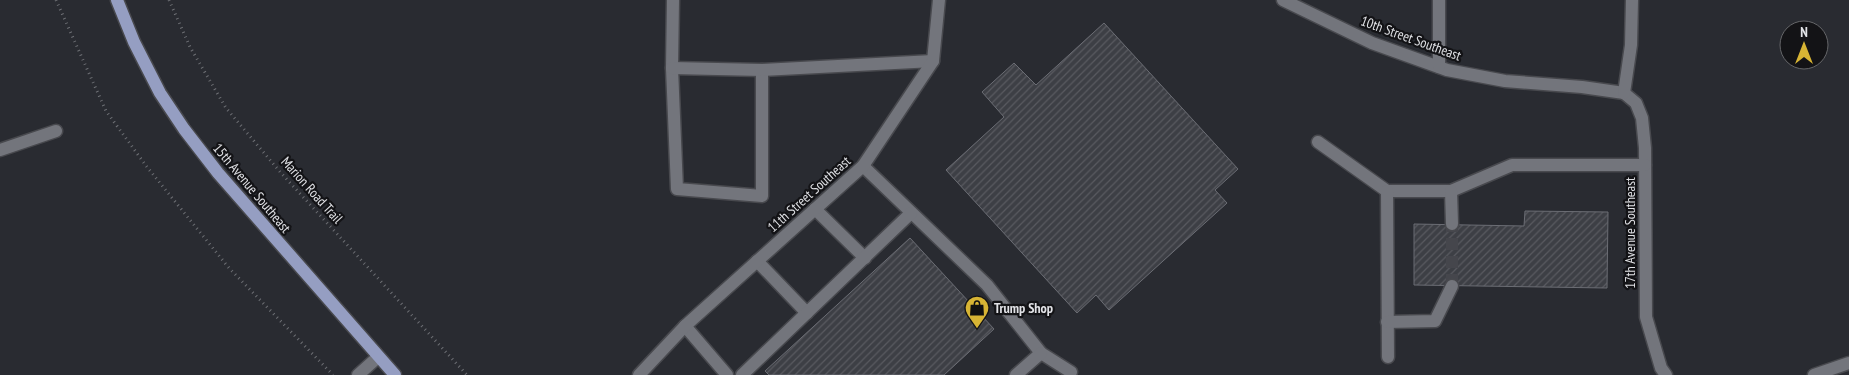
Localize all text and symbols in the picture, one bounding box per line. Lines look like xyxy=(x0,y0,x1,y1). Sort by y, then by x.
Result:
street label: 10th Street Southeast xyxy=(1358,11,1464,65)
north arrow xyxy=(1779,20,1829,70)
text: N xyxy=(1800,23,1808,41)
street label: 15th Avenue Southeast xyxy=(209,139,295,237)
street label: 11th Street Southeast xyxy=(764,152,854,236)
street label: Marion Road Trail xyxy=(277,153,347,228)
street label: 17th Avenue Southeast xyxy=(1621,177,1639,289)
shop icon: Trump Shop xyxy=(964,295,990,329)
place label: Trump Shop xyxy=(994,299,1053,317)

